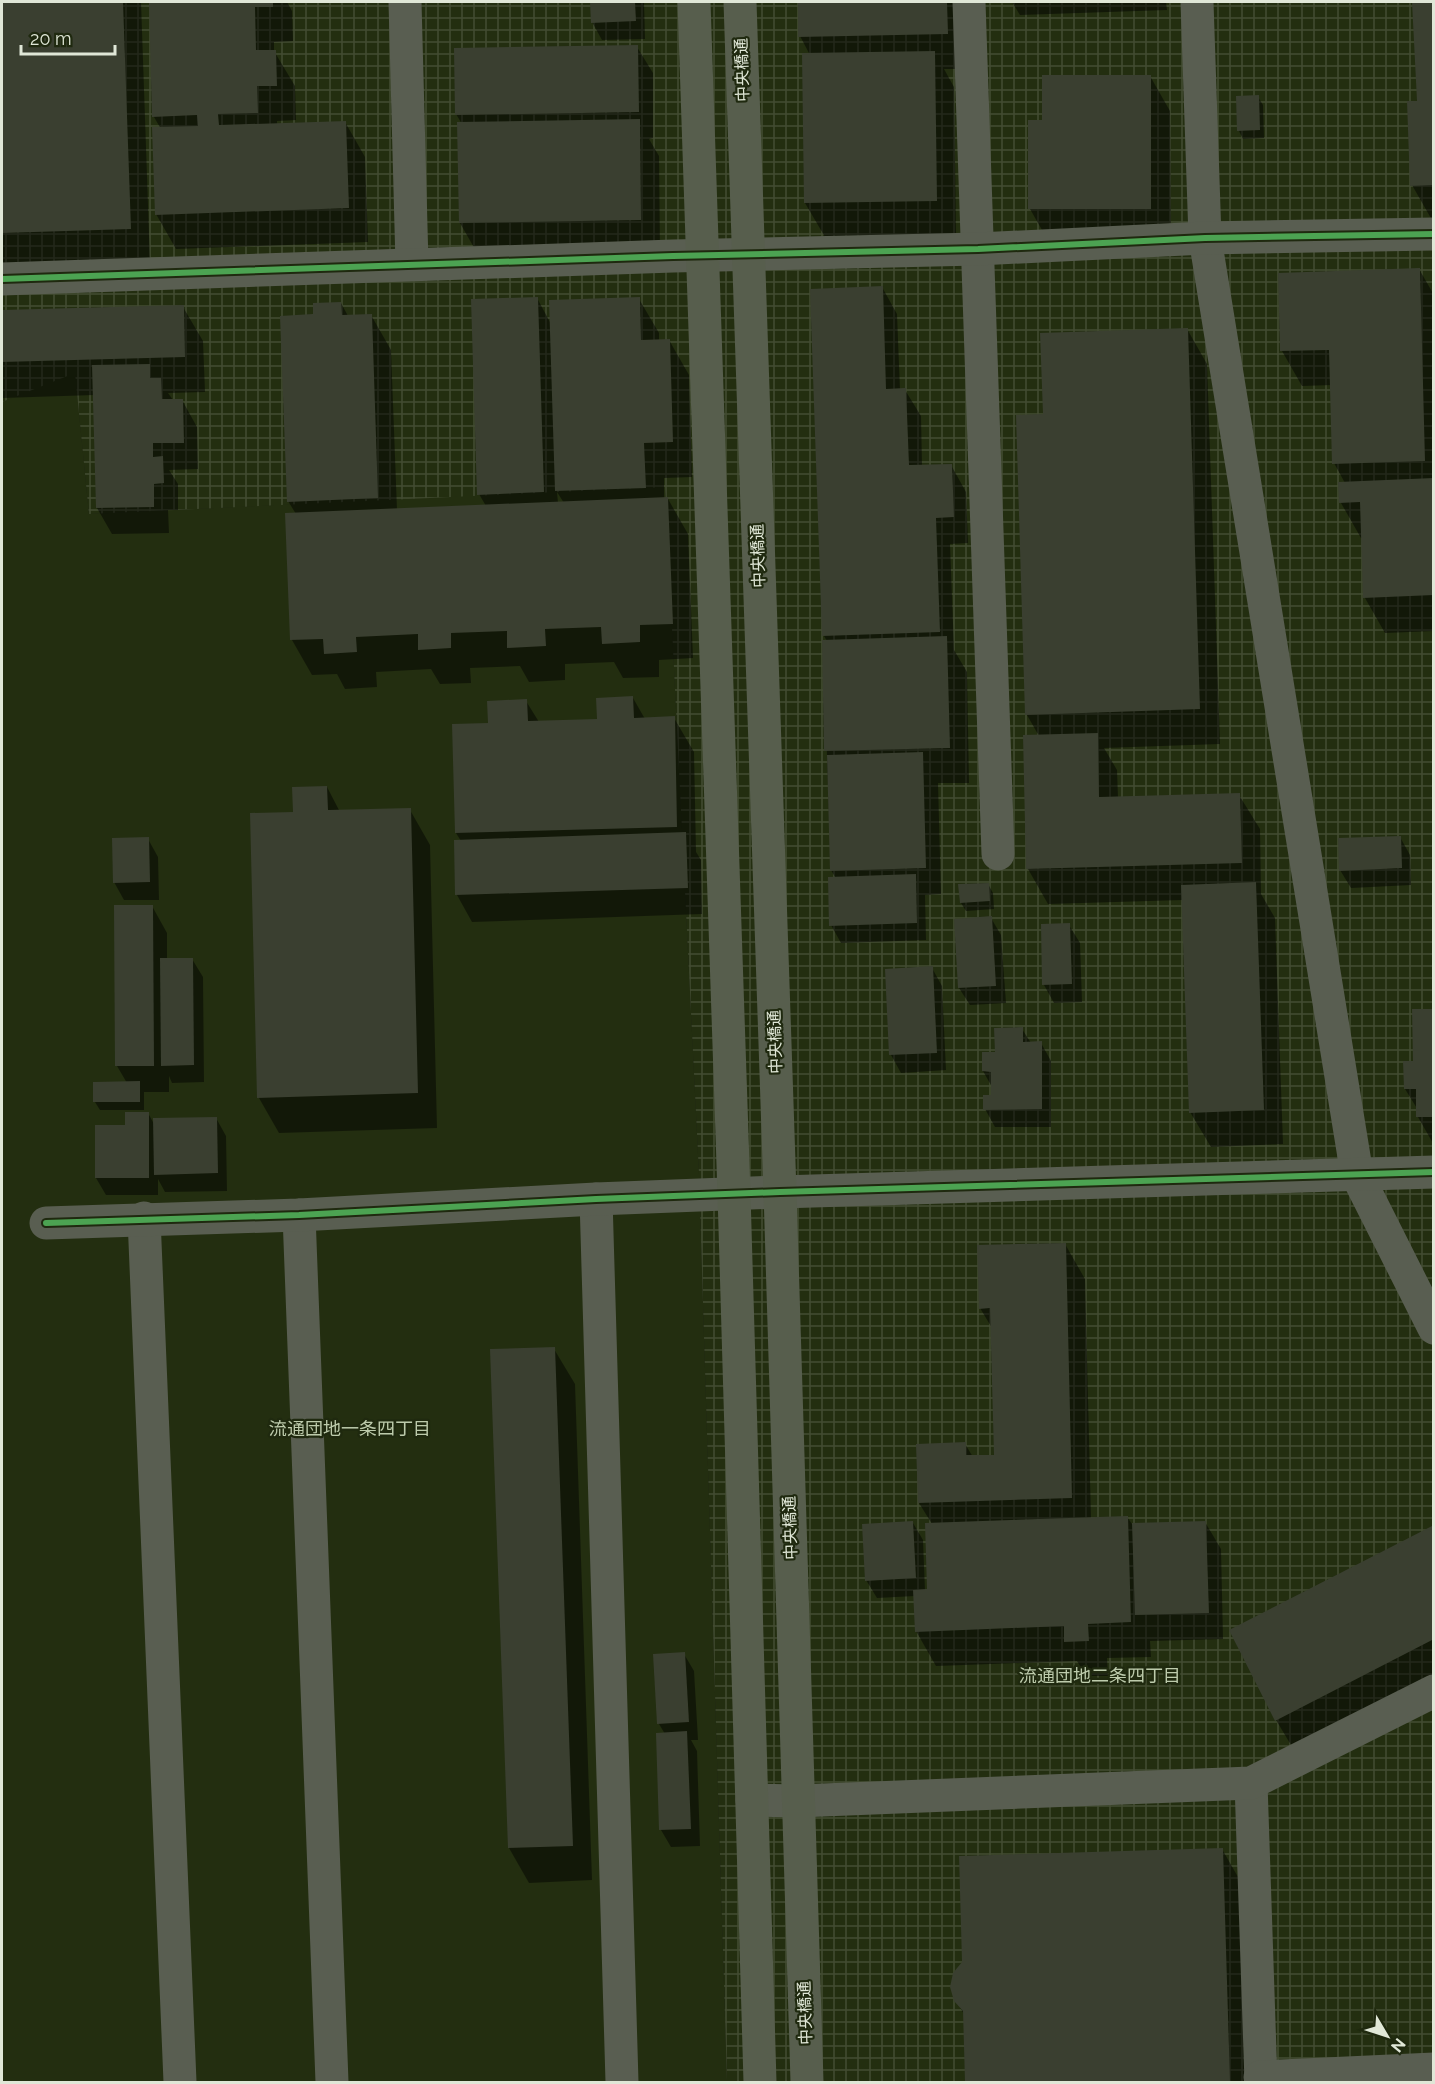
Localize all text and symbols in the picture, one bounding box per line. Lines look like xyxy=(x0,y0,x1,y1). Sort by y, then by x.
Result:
scale bar xyxy=(21,18,116,56)
text: 20 m xyxy=(30,28,72,49)
street label: 中央橋通 xyxy=(731,38,753,102)
street label: 中央橋通 xyxy=(747,524,769,588)
street label: 中央橋通 xyxy=(764,1010,786,1074)
district label: 流通団地一条四丁目 xyxy=(269,1418,431,1439)
street label: 中央橋通 xyxy=(779,1496,801,1560)
district label: 流通団地二条四丁目 xyxy=(1019,1665,1181,1686)
street label: 中央橋通 xyxy=(794,1981,816,2045)
north arrow xyxy=(1357,2006,1417,2066)
text: N xyxy=(1387,2034,1409,2056)

